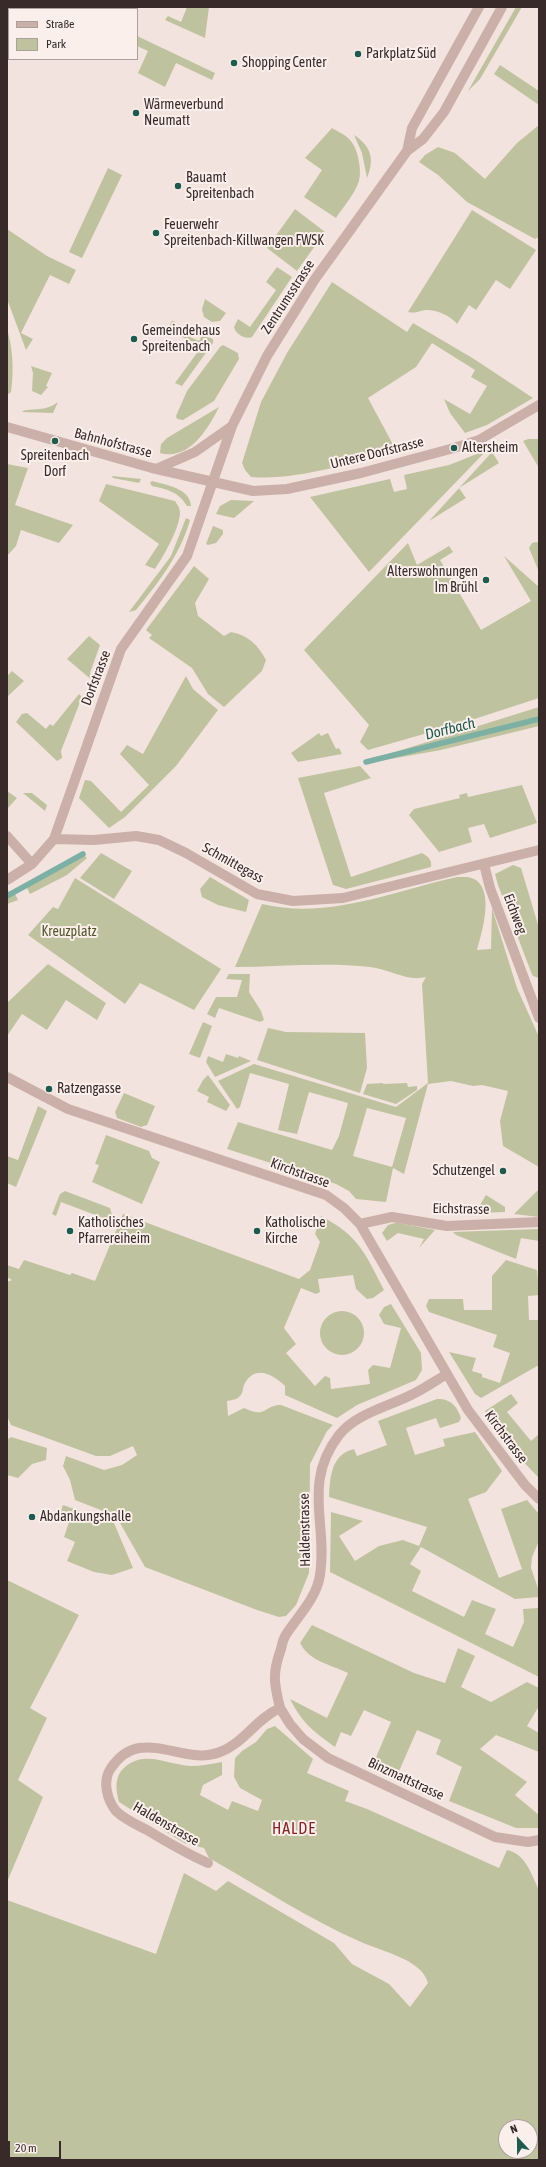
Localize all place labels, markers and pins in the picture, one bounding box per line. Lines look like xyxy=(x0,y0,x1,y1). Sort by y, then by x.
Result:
place label: Parkplatz Süd xyxy=(366,46,437,62)
marker: Parkplatz Süd xyxy=(353,49,363,59)
place label: Shopping Center xyxy=(242,55,326,71)
marker: Shopping Center xyxy=(229,58,239,68)
place label: Wärmeverbund Neumatt xyxy=(144,97,224,130)
marker: Wärmeverbund Neumatt xyxy=(131,108,141,118)
place label: Bauamt Spreitenbach xyxy=(186,170,254,202)
marker: Bauamt Spreitenbach xyxy=(173,181,183,191)
place label: Feuerwehr Spreitenbach-Killwangen FWSK xyxy=(164,217,324,250)
marker: Feuerwehr Spreitenbach-Killwangen FWSK xyxy=(151,228,161,238)
place label: Gemeindehaus Spreitenbach xyxy=(142,323,220,356)
marker: Gemeindehaus Spreitenbach xyxy=(129,334,139,344)
marker: Spreitenbach Dorf xyxy=(50,436,60,446)
place label: Altersheim xyxy=(462,440,518,456)
marker: Altersheim xyxy=(449,443,459,453)
place label: Spreitenbach Dorf xyxy=(21,448,89,480)
place label: Alterswohnungen Im Brühl xyxy=(387,564,478,596)
marker: Alterswohnungen Im Brühl xyxy=(481,575,491,585)
place label: Ratzengasse xyxy=(57,1081,121,1097)
marker: Ratzengasse xyxy=(44,1084,54,1094)
place label: Schutzengel xyxy=(433,1163,495,1179)
marker: Schutzengel xyxy=(498,1166,508,1176)
place label: Katholisches Pfarrereiheim xyxy=(78,1215,150,1248)
place label: Katholische Kirche xyxy=(265,1215,326,1248)
marker: Katholisches Pfarrereiheim xyxy=(65,1226,75,1236)
marker: Katholische Kirche xyxy=(252,1226,262,1236)
place label: Abdankungshalle xyxy=(40,1509,131,1525)
marker: Abdankungshalle xyxy=(27,1512,37,1522)

